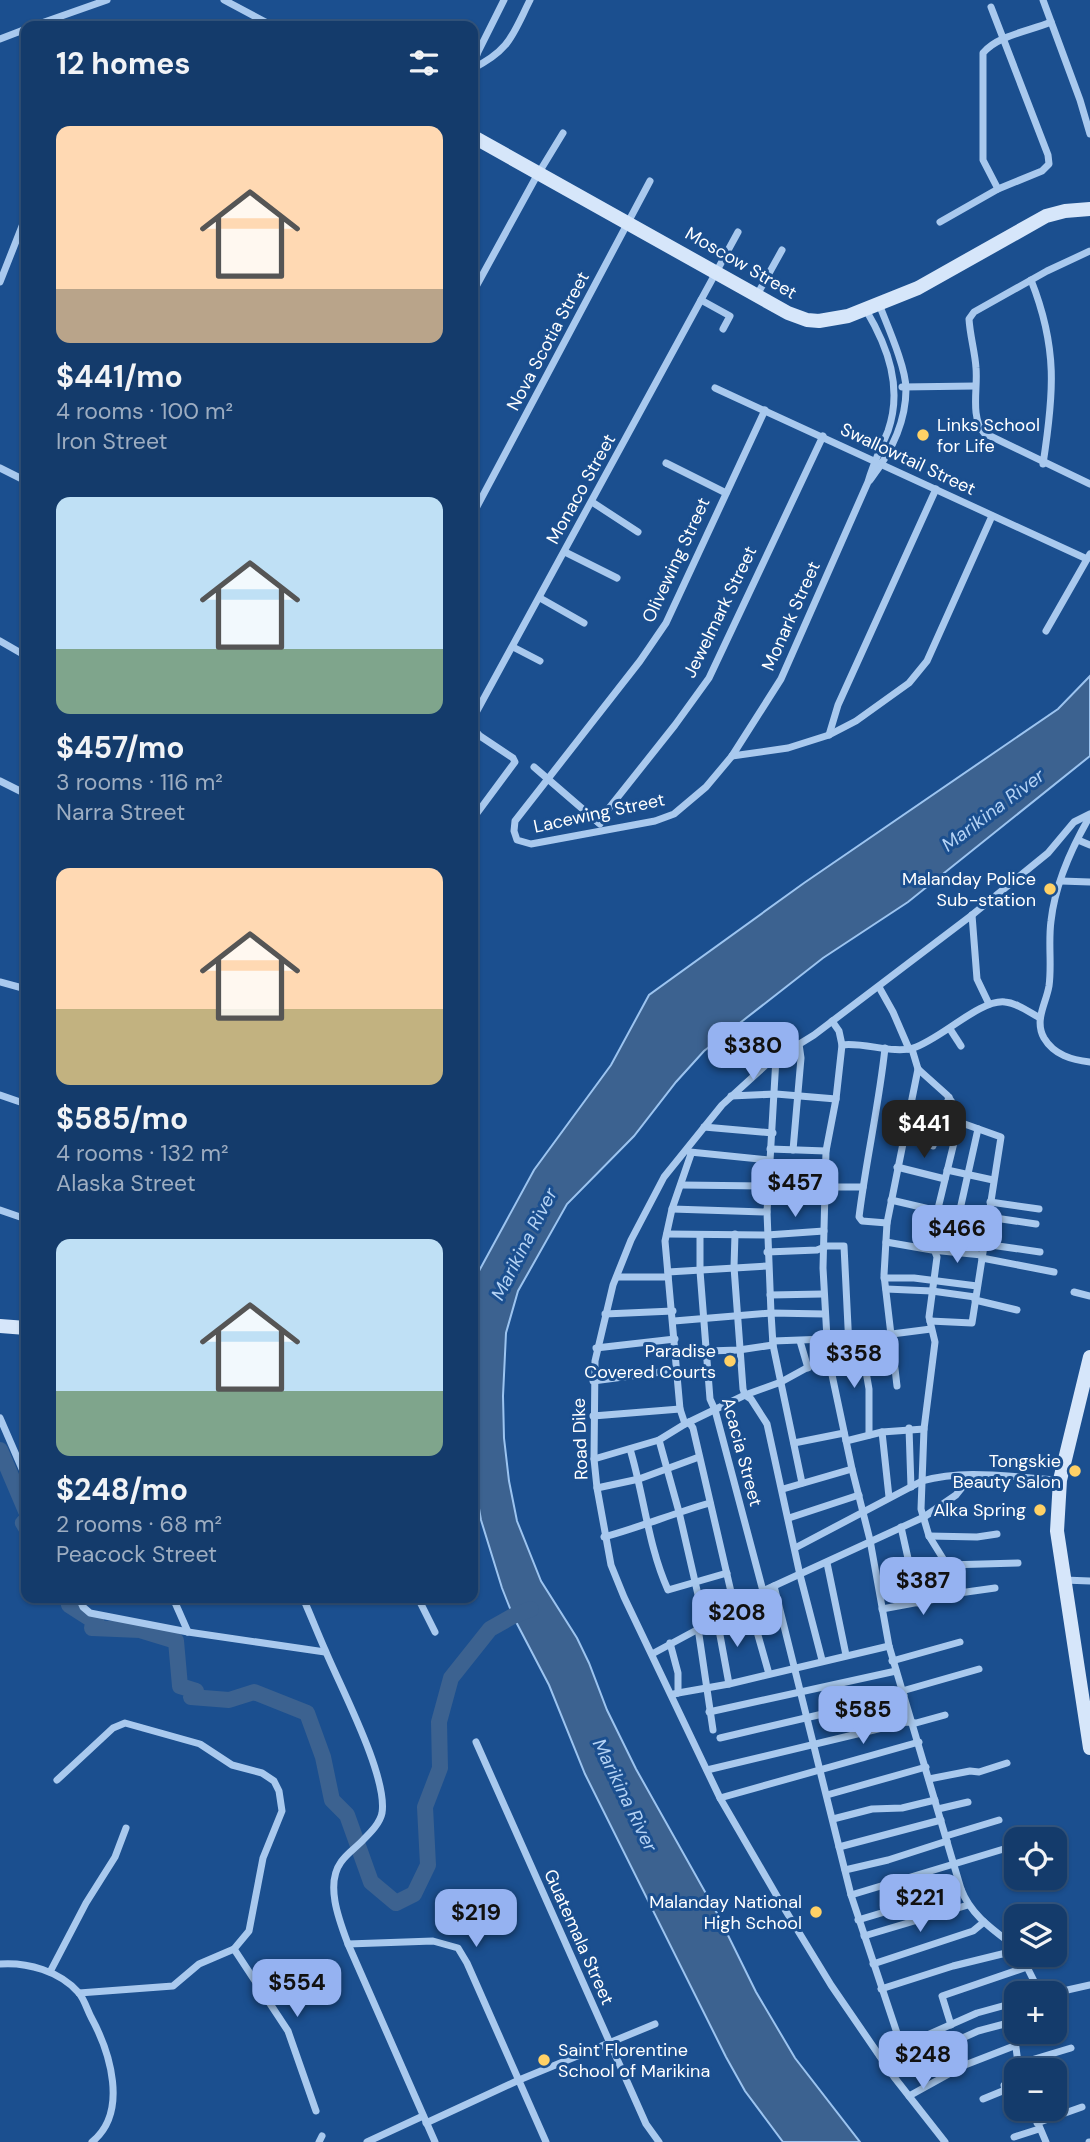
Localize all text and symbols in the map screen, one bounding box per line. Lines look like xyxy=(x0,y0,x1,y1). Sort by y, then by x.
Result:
text: 12 homes xyxy=(56,44,190,83)
icon: filters xyxy=(405,44,443,82)
icon: home xyxy=(187,171,313,297)
street label: Moscow Street xyxy=(681,221,801,305)
street label: Nova Scotia Street xyxy=(501,267,595,415)
text: $441/mo xyxy=(56,357,183,396)
text: 4 rooms · 100 m² xyxy=(56,396,233,426)
place label: Links School for Life xyxy=(937,413,1040,458)
street label: Swallowtail Street xyxy=(836,417,980,501)
text: Iron Street xyxy=(56,426,168,456)
marker: Links School for Life xyxy=(915,427,931,443)
street label: Monaco Street xyxy=(541,430,621,548)
street label: Olivewing Street xyxy=(637,494,715,626)
icon: home xyxy=(187,542,313,668)
street label: Jewelmark Street xyxy=(678,542,762,682)
street label: Monark Street xyxy=(756,557,826,675)
text: $457/mo xyxy=(56,728,185,767)
water label: Marikina River xyxy=(936,762,1050,857)
text: 3 rooms · 116 m² xyxy=(56,767,223,797)
street label: Lacewing Street xyxy=(531,787,667,839)
text: Narra Street xyxy=(56,797,185,827)
place label: Malanday Police Sub-station xyxy=(902,867,1036,912)
marker: Malanday Police Sub-station xyxy=(1042,881,1058,897)
icon: home xyxy=(187,913,313,1039)
pin: $380 xyxy=(712,1023,794,1082)
text: $380 xyxy=(724,1030,782,1060)
text: $585/mo xyxy=(56,1099,188,1138)
pin: $441 xyxy=(883,1100,965,1160)
text: $441 xyxy=(898,1108,950,1138)
text: 4 rooms · 132 m² xyxy=(56,1138,228,1168)
pin: $457 xyxy=(754,1160,836,1219)
text: $457 xyxy=(767,1167,823,1197)
text: Alaska Street xyxy=(56,1168,196,1198)
water label: Marikina River xyxy=(485,1183,563,1304)
pin: $466 xyxy=(916,1206,998,1265)
text: $466 xyxy=(928,1213,986,1243)
icon: home xyxy=(187,1284,313,1410)
pin: $358 xyxy=(813,1330,895,1390)
text: $358 xyxy=(826,1338,882,1368)
place label: Paradise Covered Courts xyxy=(584,1339,716,1384)
marker: Paradise Covered Courts xyxy=(722,1353,738,1369)
street label: Acacia Street xyxy=(716,1395,768,1509)
street label: Road Dike xyxy=(567,1398,593,1480)
place label: Tongskie Beauty Salon xyxy=(953,1449,1061,1494)
marker: Tongskie Beauty Salon xyxy=(1067,1463,1083,1479)
text: $248/mo xyxy=(56,1470,188,1509)
place label: Alka Spring xyxy=(933,1498,1026,1522)
marker: Alka Spring xyxy=(1032,1502,1048,1518)
text: 2 rooms · 68 m² xyxy=(56,1509,222,1539)
text: Peacock Street xyxy=(56,1539,217,1569)
pin: $387 xyxy=(882,1558,964,1617)
text: $387 xyxy=(896,1565,950,1595)
pin: $208 xyxy=(696,1590,778,1649)
text: $208 xyxy=(708,1597,766,1627)
pin: $585 xyxy=(822,1686,904,1746)
text: $585 xyxy=(834,1694,892,1724)
water label: Marikina River xyxy=(587,1734,664,1857)
map controls xyxy=(1004,1827,1067,2121)
button: locate xyxy=(1004,1827,1067,1890)
street label: Guatemala Street xyxy=(538,1865,620,2009)
pin: $221 xyxy=(879,1874,961,1934)
text: $221 xyxy=(896,1882,944,1912)
pin: $219 xyxy=(435,1890,517,1949)
place label: Malanday National High School xyxy=(649,1890,802,1935)
text: $219 xyxy=(451,1897,501,1927)
marker: Malanday National High School xyxy=(808,1904,824,1920)
button: layers xyxy=(1004,1904,1067,1967)
pin: $554 xyxy=(256,1960,338,2019)
text: $554 xyxy=(268,1967,326,1997)
button: + xyxy=(1004,1981,1067,2044)
pin: $248 xyxy=(882,2032,964,2091)
place label: Saint Florentine School of Marikina xyxy=(558,2038,710,2083)
text: $248 xyxy=(895,2039,951,2069)
marker: Saint Florentine School of Marikina xyxy=(536,2052,552,2068)
button: − xyxy=(1004,2058,1067,2121)

